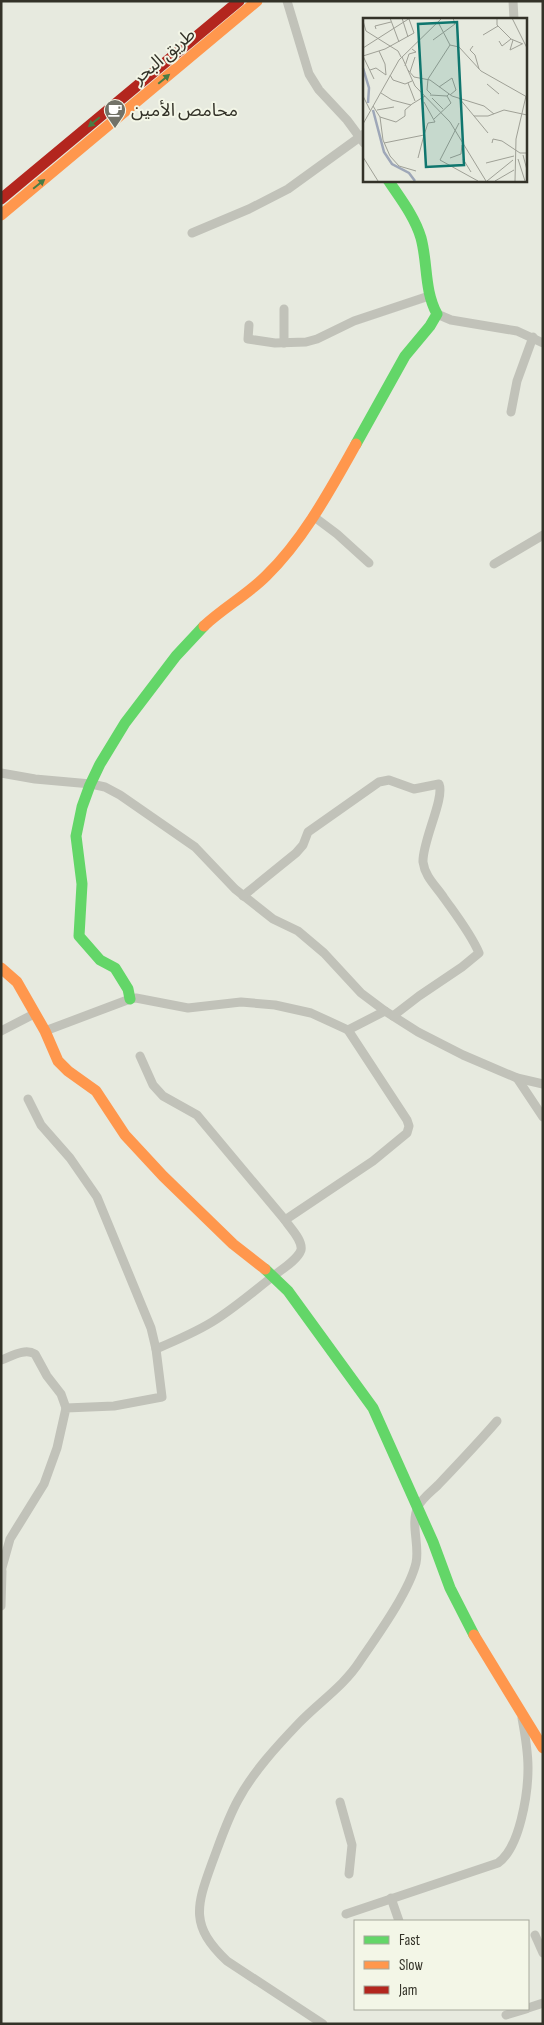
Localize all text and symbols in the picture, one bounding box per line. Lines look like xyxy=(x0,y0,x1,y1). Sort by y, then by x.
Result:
inset map xyxy=(363,18,526,181)
street label: طريق البحر xyxy=(128,24,200,89)
one-way arrow xyxy=(157,74,170,85)
cafe icon: محامص الأمين xyxy=(103,98,127,129)
place label: محامص الأمين xyxy=(131,100,238,121)
one-way arrow xyxy=(89,116,101,128)
one-way arrow xyxy=(32,178,45,189)
legend xyxy=(354,1920,529,2010)
text: Fast xyxy=(399,1931,421,1950)
text: Slow xyxy=(399,1956,423,1975)
text: Jam xyxy=(398,1981,417,2000)

